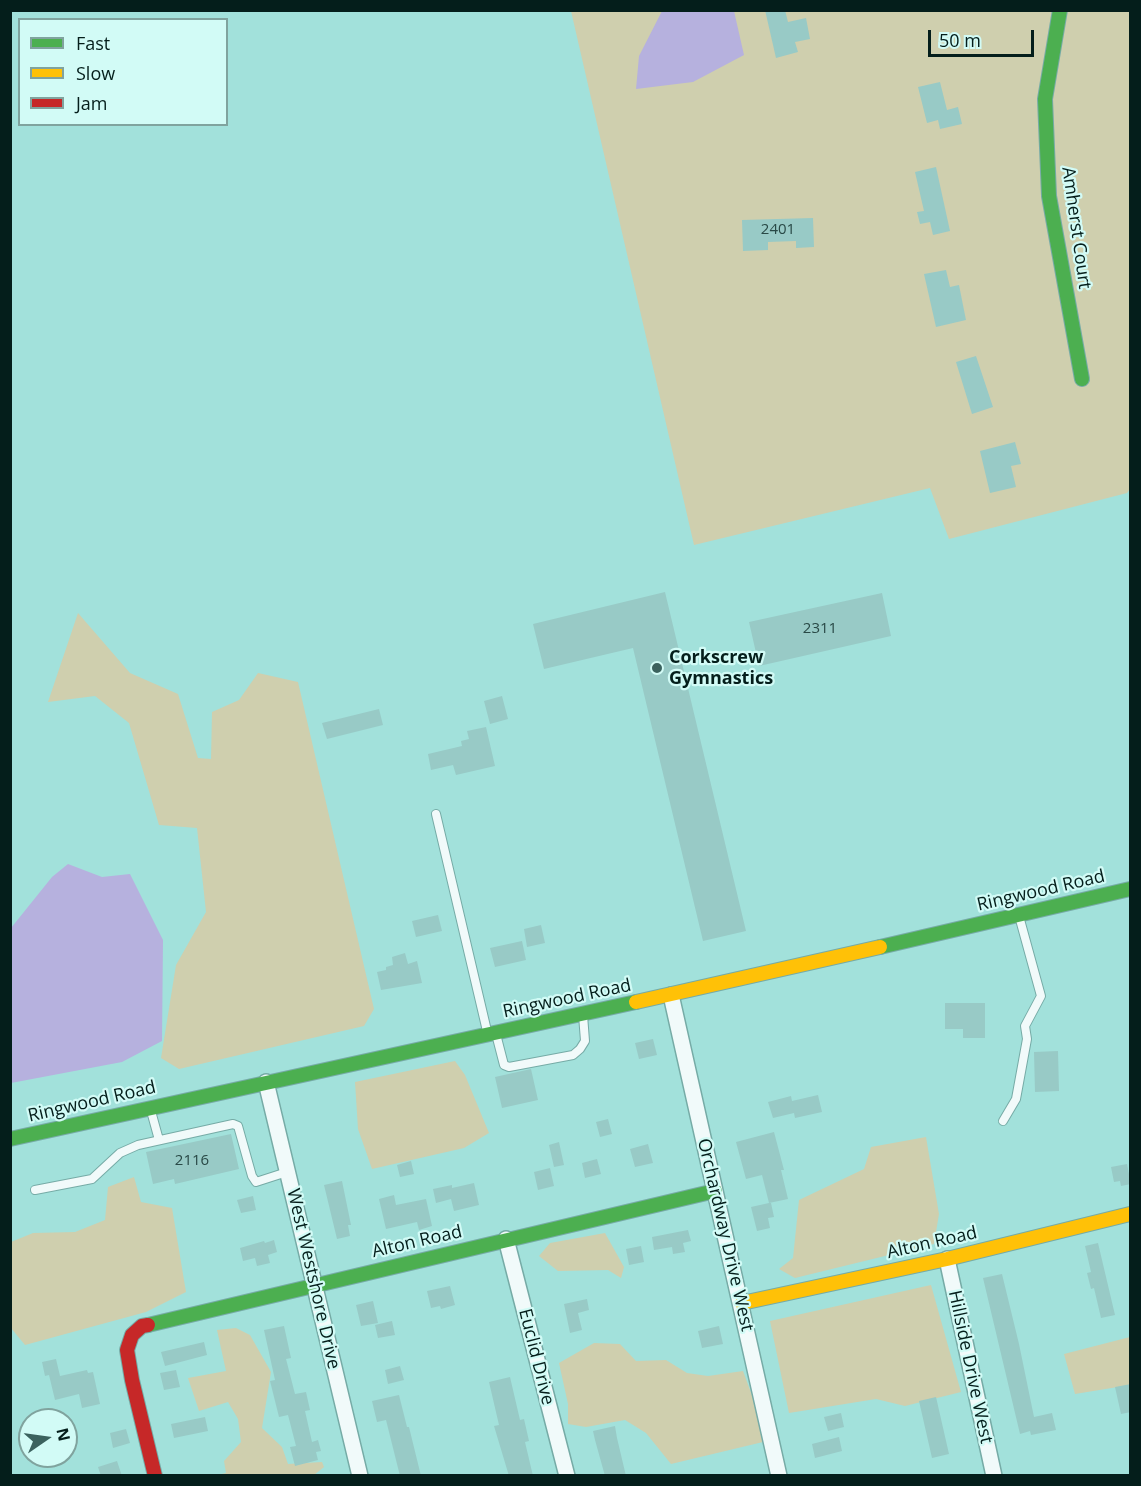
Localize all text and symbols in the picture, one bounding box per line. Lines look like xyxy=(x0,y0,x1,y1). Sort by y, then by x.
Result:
legend xyxy=(18,18,228,126)
scale bar xyxy=(931,18,1038,56)
text: 50 m xyxy=(939,28,981,52)
text: Fast xyxy=(76,31,110,55)
text: Slow xyxy=(76,61,115,85)
text: Jam xyxy=(76,91,108,115)
street label: Amherst Court xyxy=(1057,165,1095,291)
house number: 2401 xyxy=(761,221,795,239)
house number: 2311 xyxy=(803,620,837,638)
place label: Corkscrew Gymnastics xyxy=(669,647,773,690)
marker: Corkscrew Gymnastics xyxy=(650,661,664,675)
street label: Ringwood Road xyxy=(975,866,1107,916)
street label: Ringwood Road xyxy=(501,975,633,1023)
street label: Ringwood Road xyxy=(26,1077,158,1127)
street label: Orchardway Drive West xyxy=(692,1136,758,1334)
house number: 2116 xyxy=(175,1152,209,1170)
street label: West Westshore Drive xyxy=(282,1187,344,1371)
street label: Alton Road xyxy=(370,1221,464,1263)
street label: Alton Road xyxy=(885,1222,979,1264)
street label: Hillside Drive West xyxy=(943,1288,997,1446)
street label: Euclid Drive xyxy=(514,1307,558,1407)
north arrow xyxy=(18,1408,78,1468)
text: N xyxy=(51,1426,76,1443)

